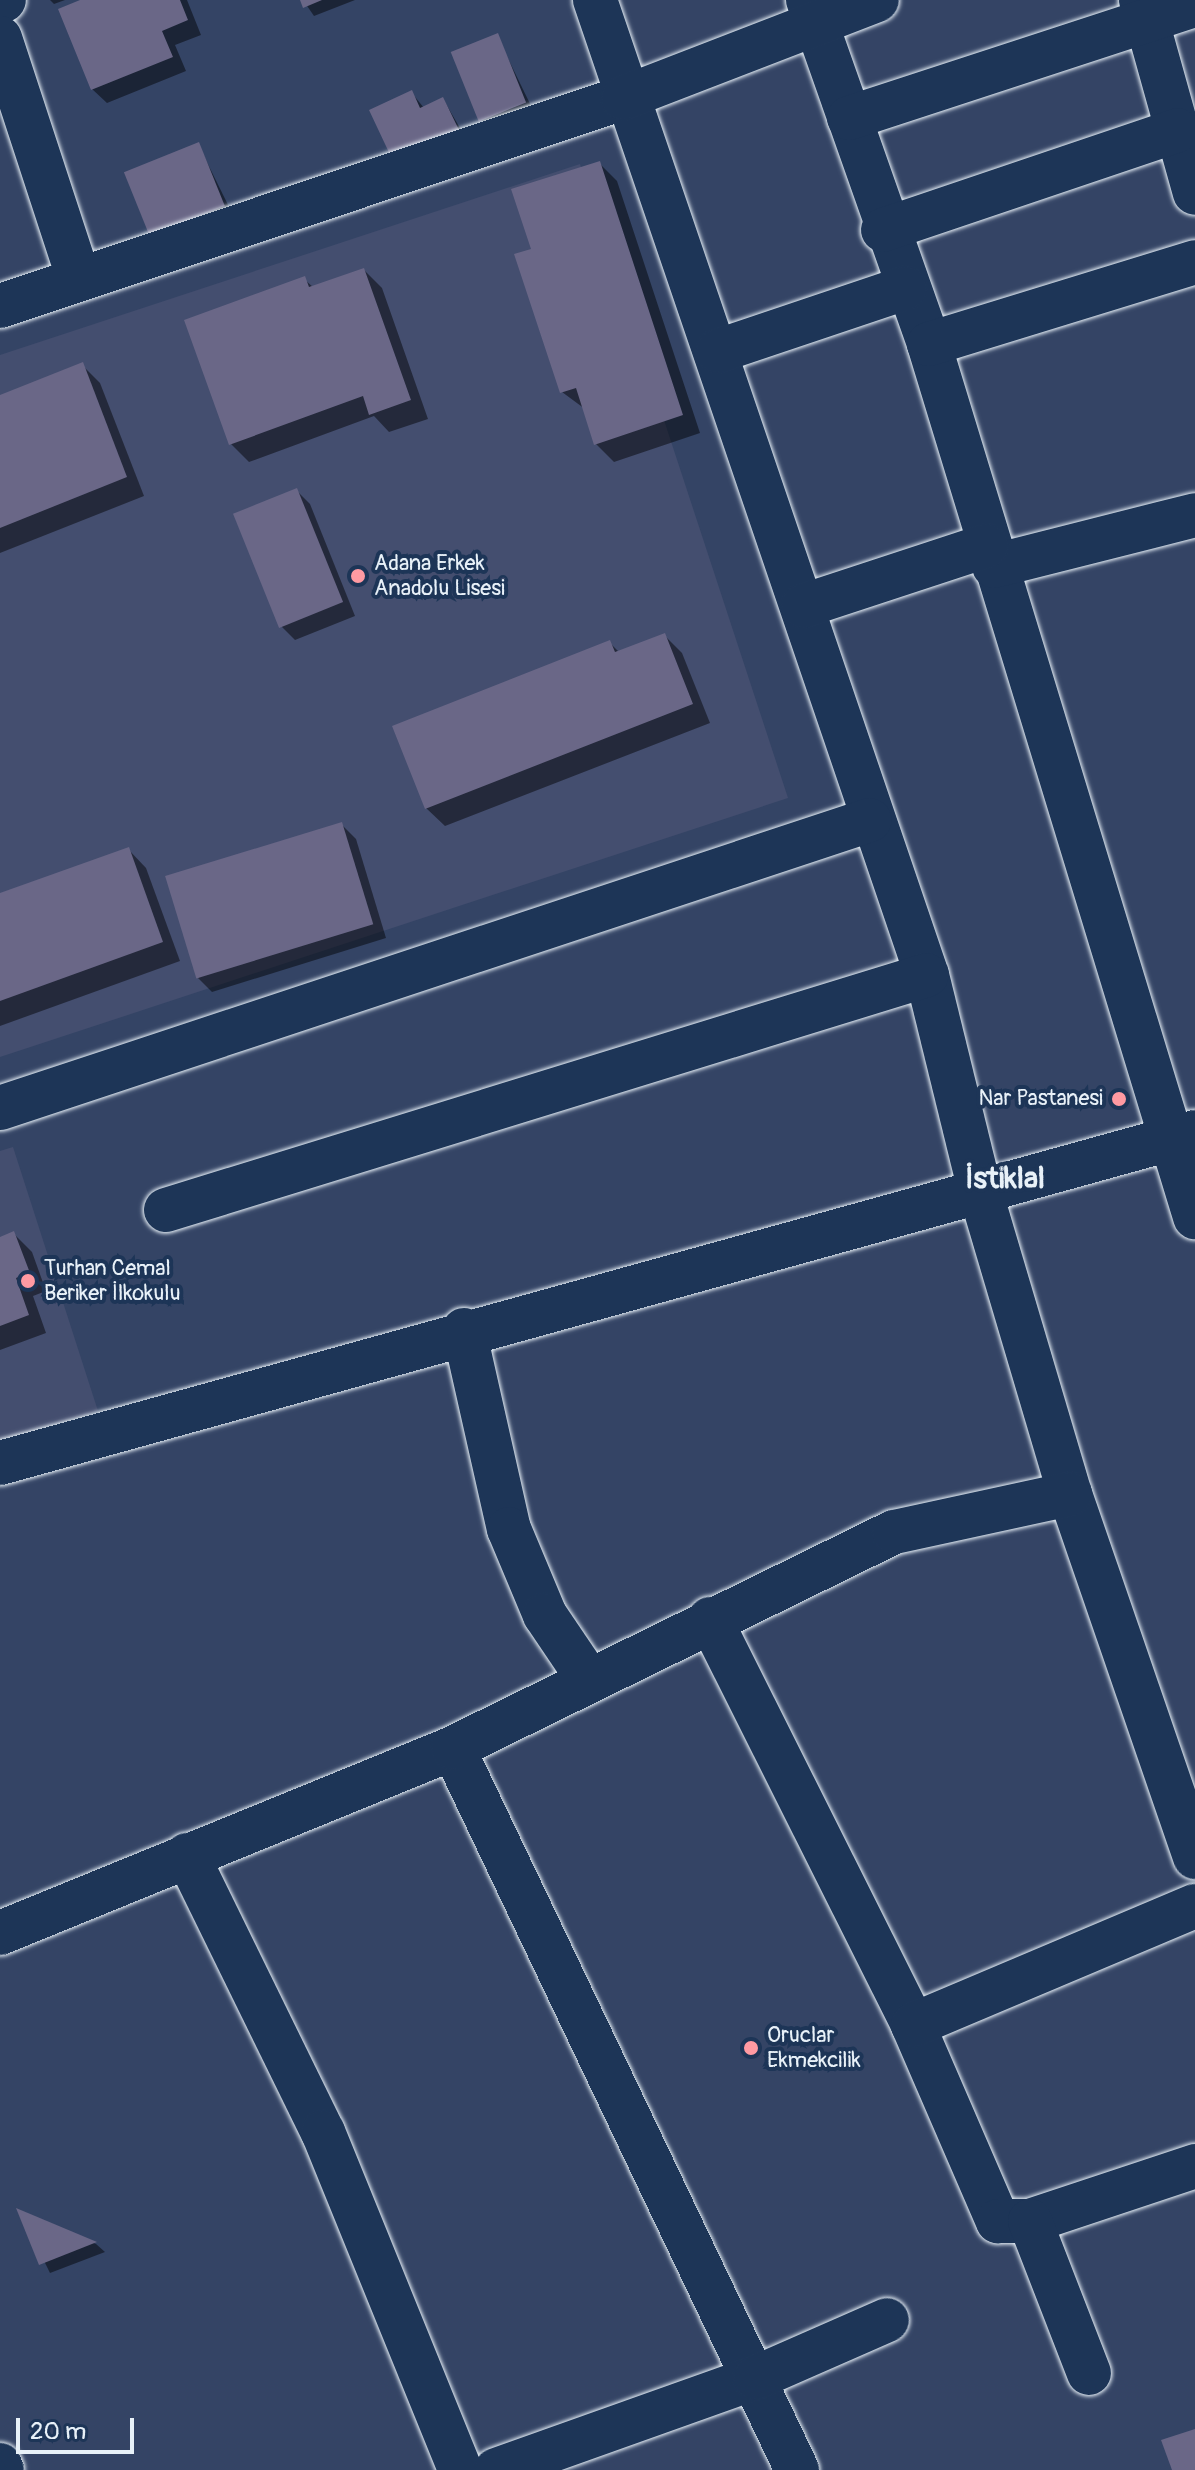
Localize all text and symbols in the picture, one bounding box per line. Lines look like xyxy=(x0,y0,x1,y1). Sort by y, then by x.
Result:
place label: Adana Erkek Anadolu Lisesi xyxy=(374,550,505,602)
marker: Adana Erkek Anadolu Lisesi xyxy=(349,567,367,585)
place label: Nar Pastanesi xyxy=(978,1086,1103,1112)
marker: Nar Pastanesi xyxy=(1110,1090,1128,1108)
district label: İstiklal xyxy=(965,1161,1045,1197)
place label: Turhan Cemal Beriker İlkokulu xyxy=(44,1255,181,1306)
marker: Turhan Cemal Beriker İlkokulu xyxy=(19,1272,37,1290)
place label: Oruclar Ekmekcilik xyxy=(767,2022,861,2074)
marker: Oruclar Ekmekcilik xyxy=(742,2039,760,2057)
scale bar xyxy=(20,2402,138,2452)
text: 20 m xyxy=(30,2417,86,2446)

